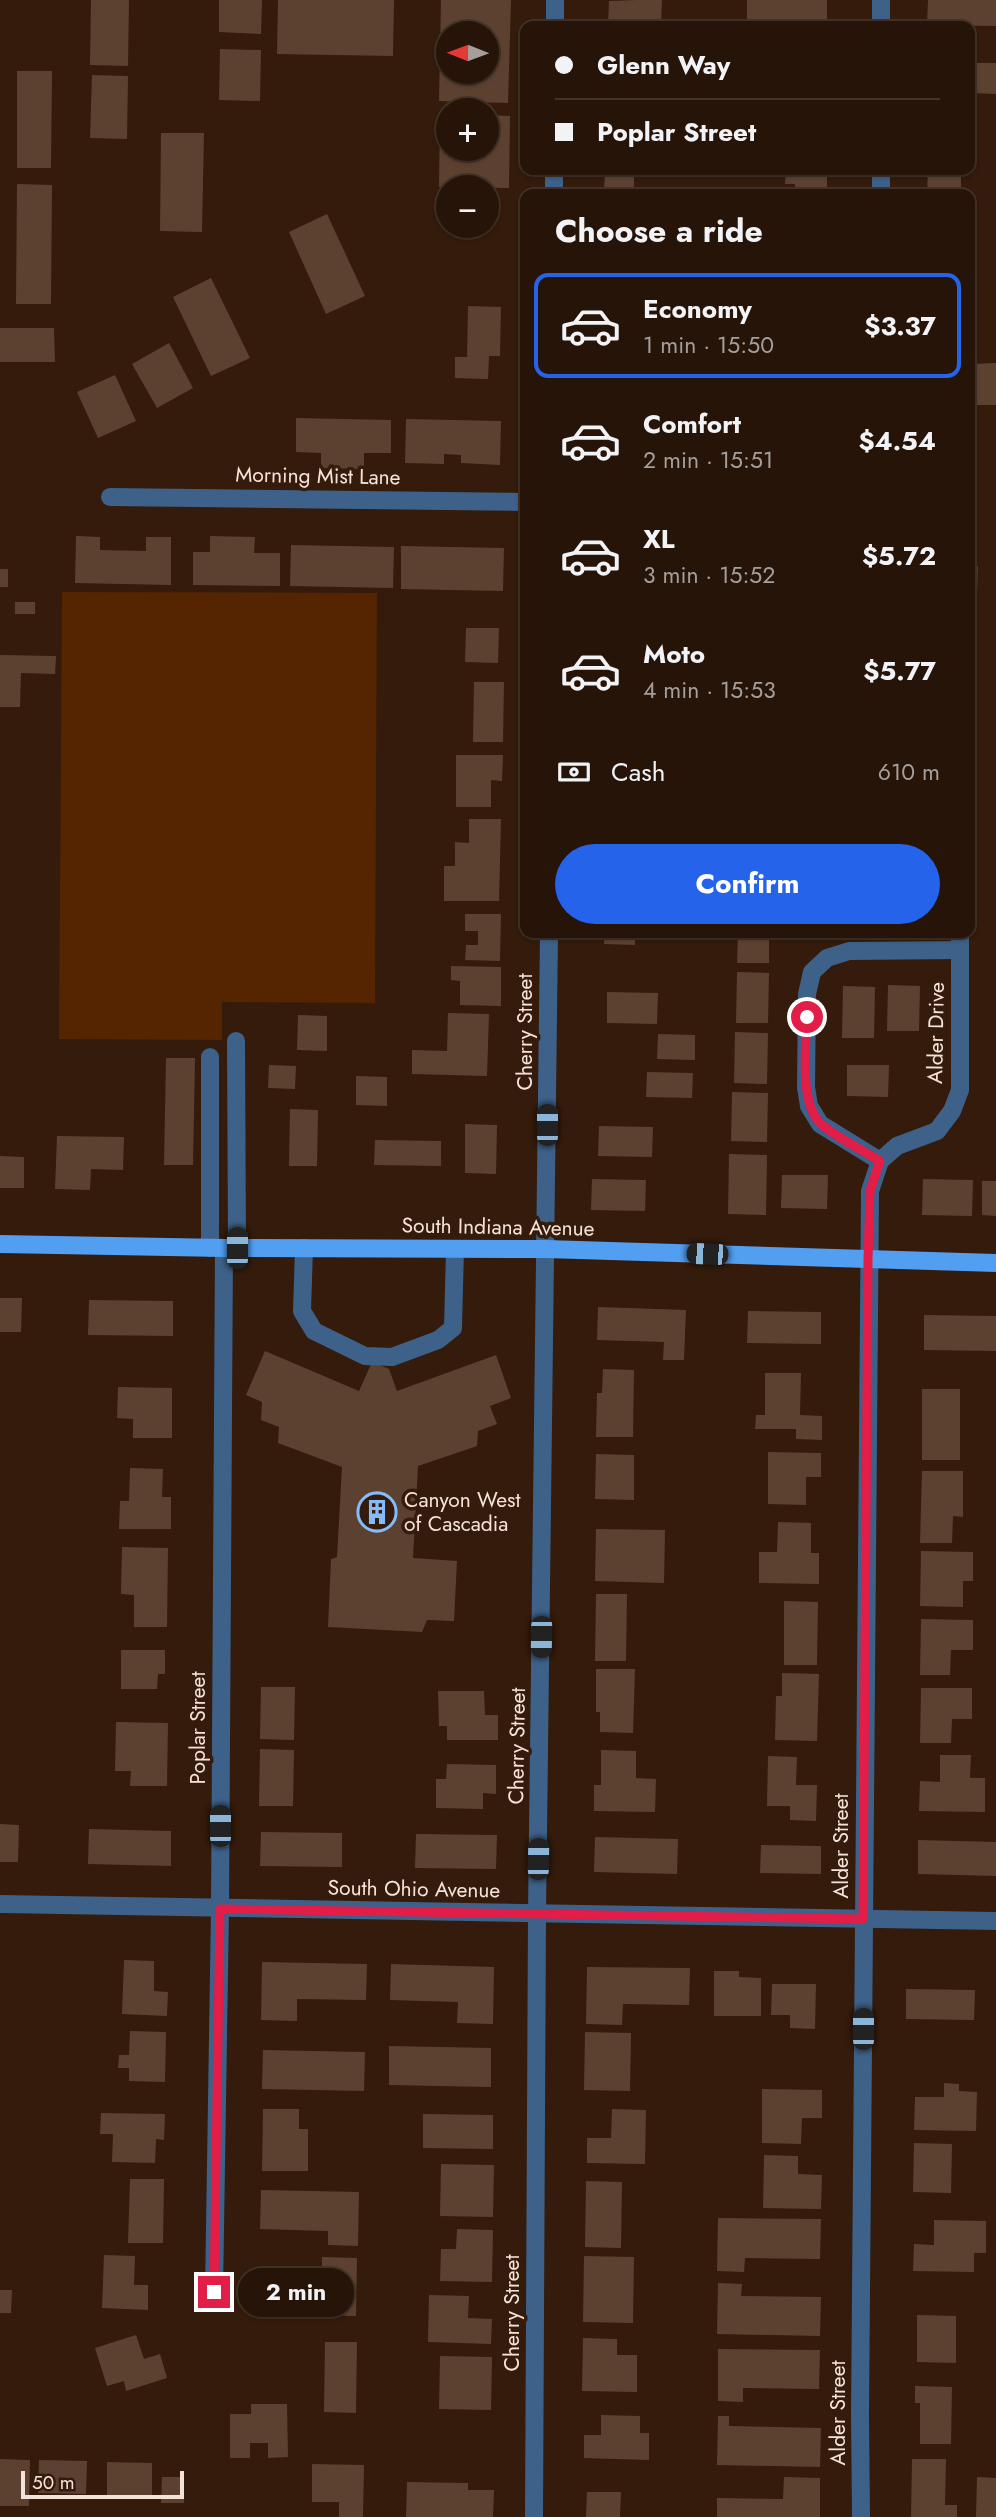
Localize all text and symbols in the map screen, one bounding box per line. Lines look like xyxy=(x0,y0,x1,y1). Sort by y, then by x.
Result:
north arrow xyxy=(436,21,499,84)
map controls xyxy=(436,21,499,238)
text: Glenn Way xyxy=(597,46,730,84)
button: + xyxy=(436,98,499,161)
text: Poplar Street xyxy=(597,113,756,151)
button: − xyxy=(436,175,499,238)
text: Choose a ride xyxy=(555,208,763,254)
text: Economy xyxy=(643,290,752,328)
icon: car xyxy=(559,294,622,357)
text: $3.37 xyxy=(864,307,936,345)
text: 1 min · 15:50 xyxy=(643,328,774,362)
text: Comfort xyxy=(643,405,741,443)
icon: car xyxy=(559,409,622,472)
text: $4.54 xyxy=(858,422,936,460)
text: 2 min · 15:51 xyxy=(643,443,773,477)
street label: Morning Mist Lane xyxy=(235,460,401,492)
text: XL xyxy=(643,520,675,558)
icon: car xyxy=(559,524,622,587)
text: $5.72 xyxy=(862,537,936,575)
text: 3 min · 15:52 xyxy=(643,558,775,592)
text: Moto xyxy=(643,635,705,673)
icon: car xyxy=(559,639,622,702)
text: $5.77 xyxy=(863,652,936,690)
text: 4 min · 15:53 xyxy=(643,673,776,707)
icon: cash xyxy=(555,753,593,791)
text: Cash xyxy=(611,753,665,791)
text: 610 m xyxy=(878,755,940,789)
button: Confirm xyxy=(555,844,940,924)
street label: Cherry Street xyxy=(510,974,540,1090)
street label: Alder Drive xyxy=(920,982,952,1084)
route start xyxy=(791,1001,823,1033)
car xyxy=(537,1104,558,1146)
street label: South Indiana Avenue xyxy=(401,1210,595,1244)
car xyxy=(227,1227,248,1269)
car xyxy=(686,1243,729,1265)
place label: Canyon West of Cascadia xyxy=(404,1485,521,1539)
building icon: Canyon West of Cascadia xyxy=(356,1491,398,1533)
car xyxy=(531,1616,552,1658)
street label: Poplar Street xyxy=(183,1672,213,1784)
street label: Cherry Street xyxy=(501,1687,533,1805)
street label: Alder Street xyxy=(826,1793,856,1899)
car xyxy=(210,1805,231,1847)
car xyxy=(528,1838,549,1880)
street label: South Ohio Avenue xyxy=(327,1872,501,1906)
car xyxy=(853,2008,874,2050)
street label: Cherry Street xyxy=(497,2255,527,2371)
callout: 2 min xyxy=(238,2268,354,2316)
text: 2 min xyxy=(266,2275,326,2309)
route end xyxy=(198,2276,230,2308)
street label: Alder Street xyxy=(823,2360,853,2466)
scale bar xyxy=(21,2468,184,2500)
text: 50 m xyxy=(32,2469,75,2496)

